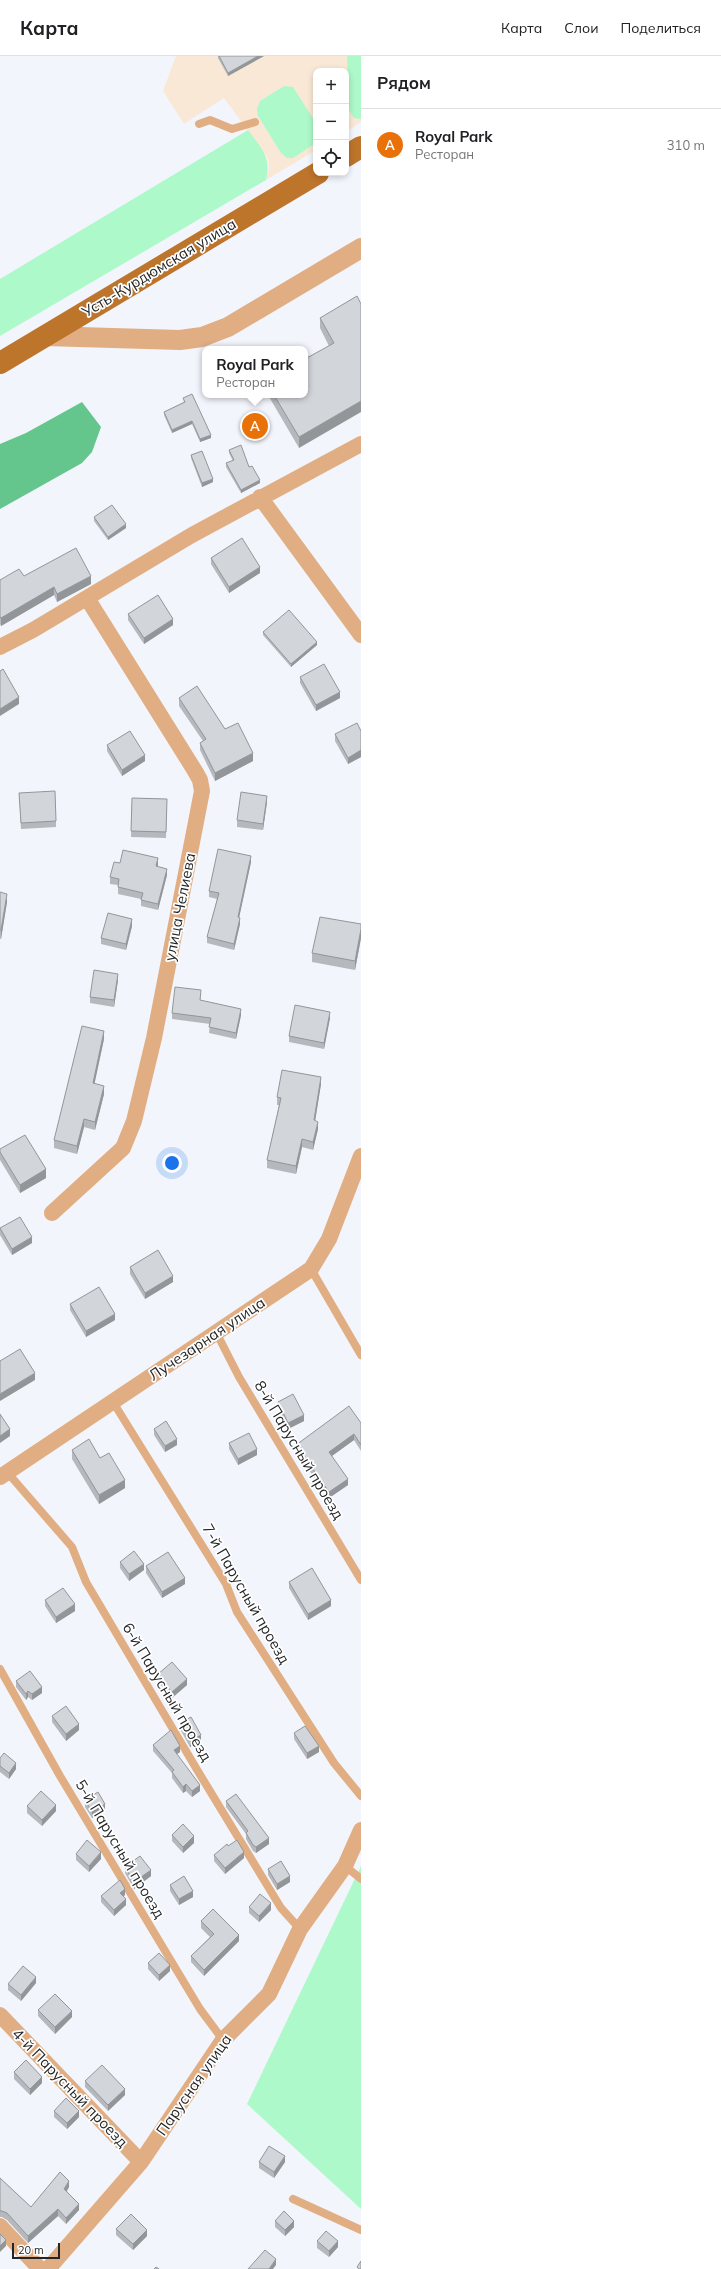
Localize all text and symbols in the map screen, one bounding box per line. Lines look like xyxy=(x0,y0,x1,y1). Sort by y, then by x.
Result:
text: Карта xyxy=(20,16,78,40)
text: Карта xyxy=(501,19,542,37)
text: Слои xyxy=(564,19,599,37)
text: Поделиться xyxy=(621,19,701,37)
map controls xyxy=(313,68,349,176)
button: + xyxy=(313,68,349,104)
text: Рядом xyxy=(377,72,431,93)
button: − xyxy=(313,104,349,140)
text: Royal Park xyxy=(415,127,493,146)
text: A xyxy=(385,137,395,153)
text: 310 m xyxy=(667,137,705,153)
button: locate xyxy=(313,140,349,176)
text: Ресторан xyxy=(415,146,474,162)
street label: Усть-Курдюмская улица xyxy=(77,214,239,322)
popup xyxy=(202,346,308,398)
text: Royal Park xyxy=(216,355,294,374)
text: Ресторан xyxy=(216,374,275,390)
pin: A xyxy=(242,411,268,441)
street label: улица Челиева xyxy=(160,851,199,963)
your location xyxy=(162,1153,182,1173)
street label: Лучезарная улица xyxy=(145,1293,268,1385)
street label: 8-й Парусный проезд xyxy=(250,1377,348,1523)
street label: 7-й Парусный проезд xyxy=(199,1520,294,1667)
street label: 6-й Парусный проезд xyxy=(118,1619,216,1765)
street label: 5-й Парусный проезд xyxy=(71,1776,169,1922)
street label: 4-й Парусный проезд xyxy=(8,2024,132,2151)
street label: Парусная улица xyxy=(152,2030,236,2139)
scale bar xyxy=(12,2241,60,2260)
text: 20 m xyxy=(18,2243,44,2257)

